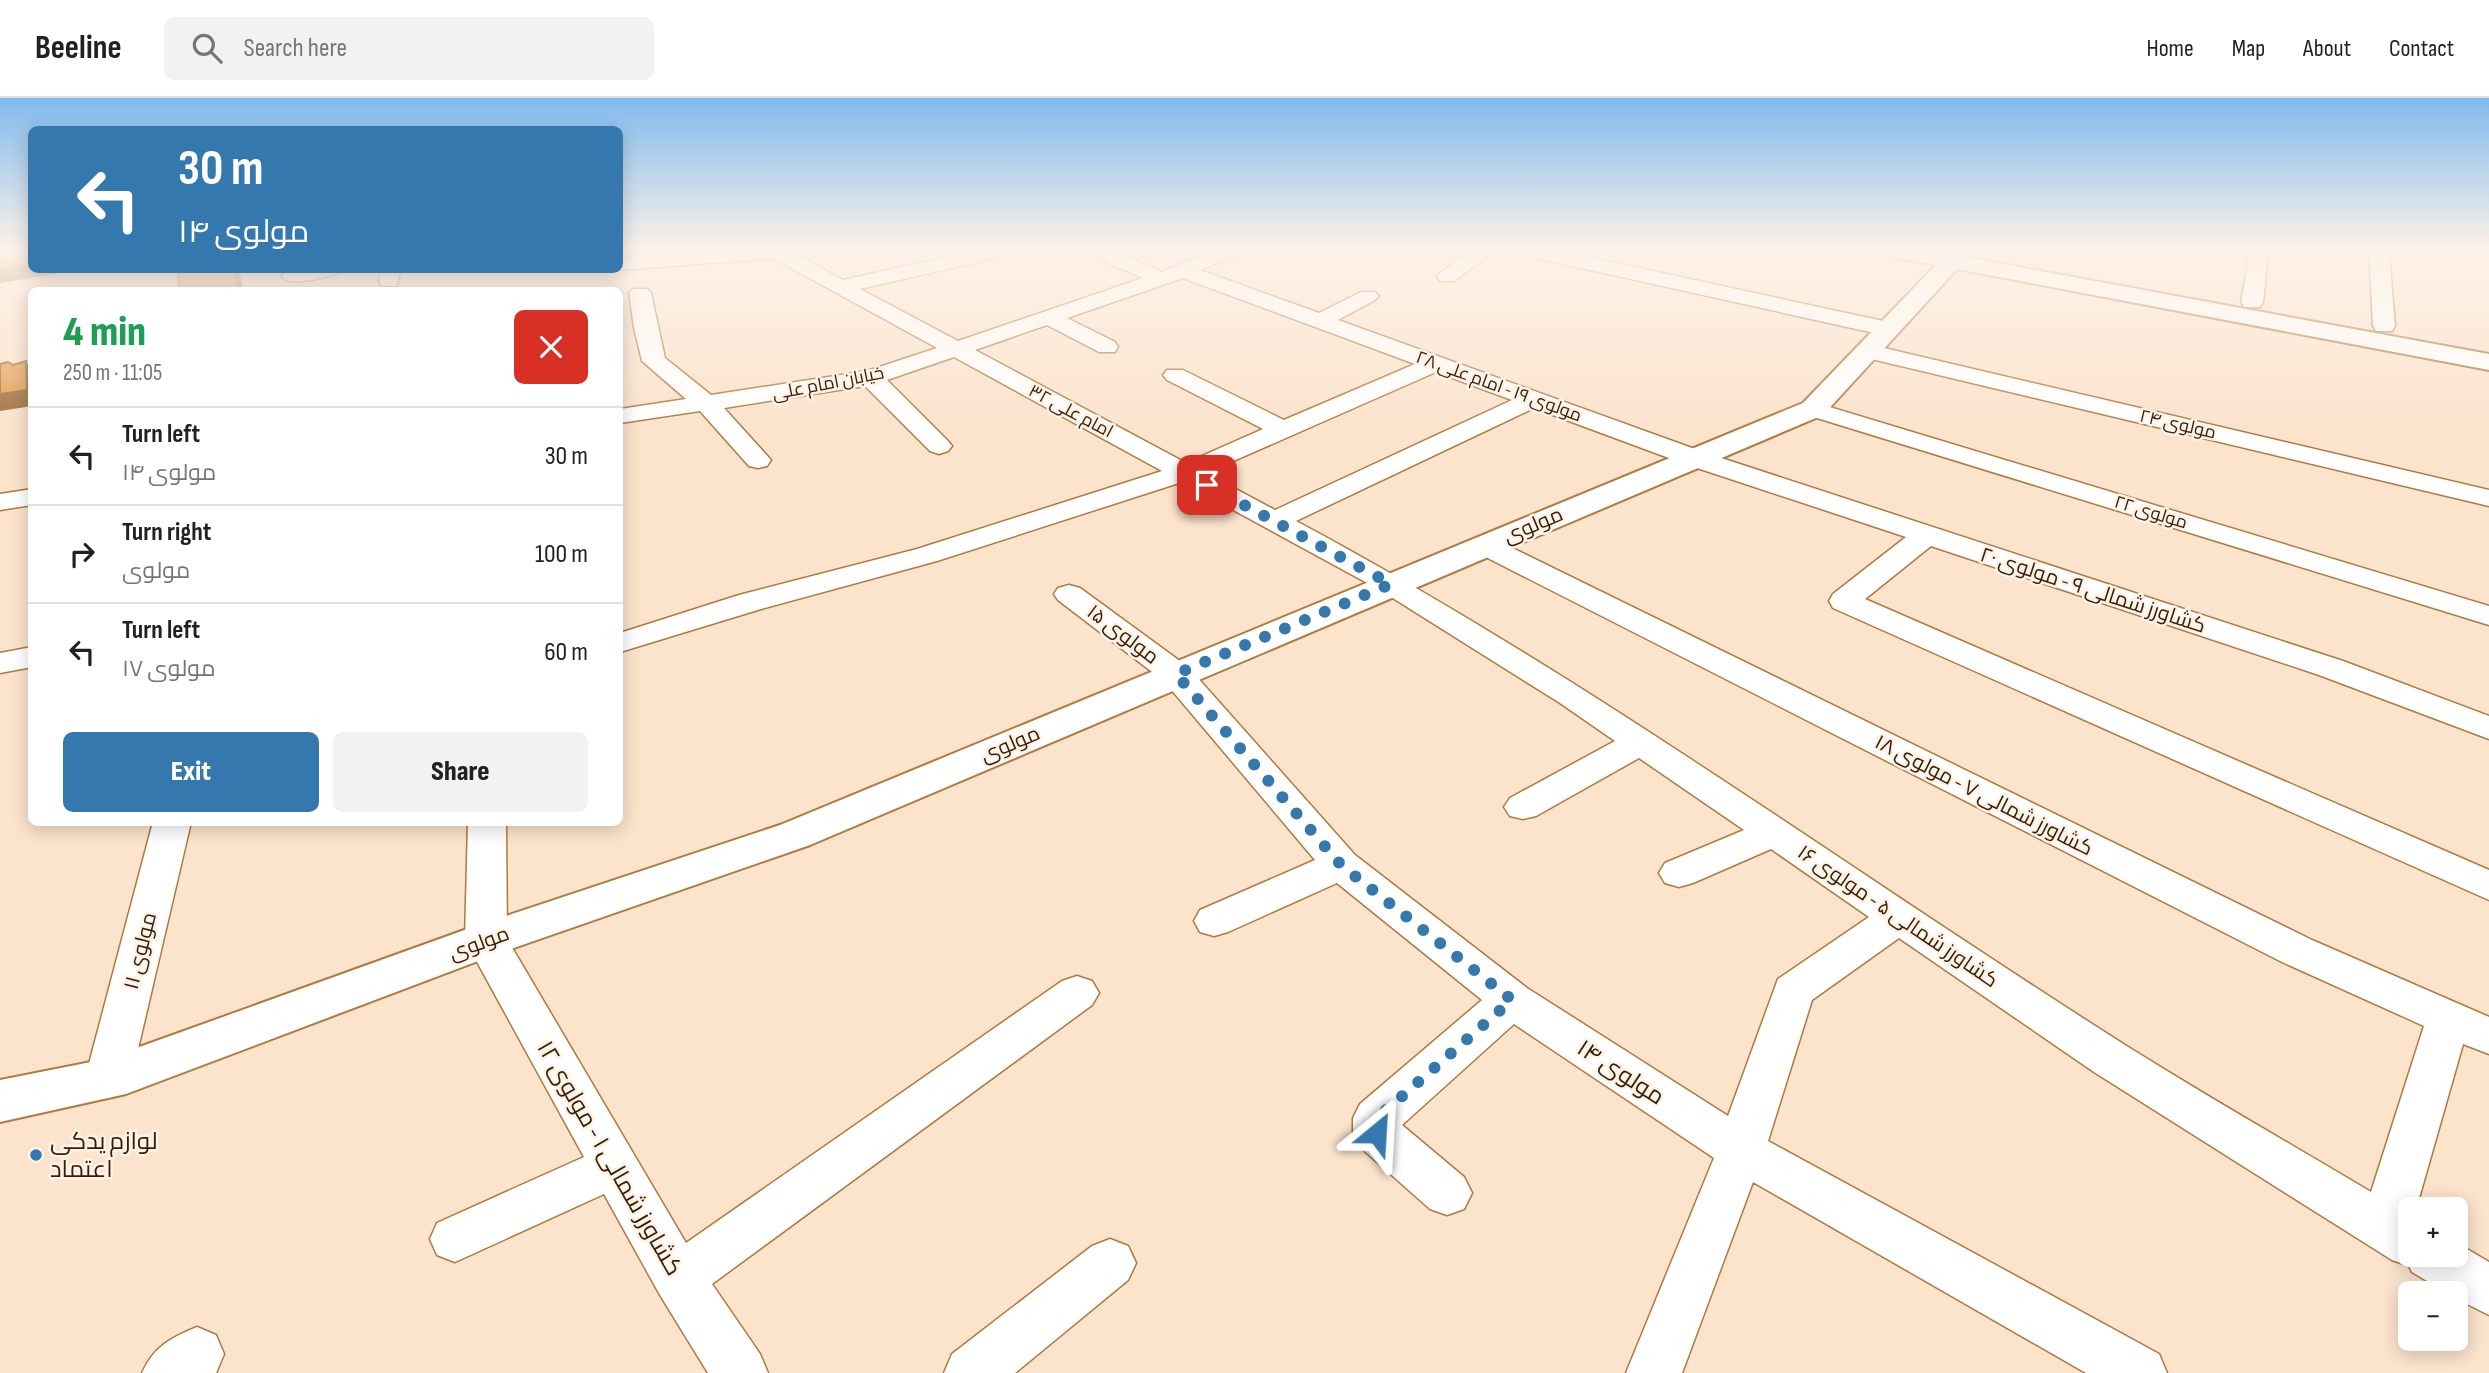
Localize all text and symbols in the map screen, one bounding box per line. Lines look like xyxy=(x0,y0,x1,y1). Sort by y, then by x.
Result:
search box xyxy=(164,17,654,80)
text: Beeline xyxy=(35,28,122,68)
icon: search xyxy=(188,29,226,67)
text: Search here xyxy=(244,33,347,64)
text: Home xyxy=(2146,34,2194,63)
text: Map xyxy=(2232,34,2265,63)
text: About xyxy=(2303,34,2351,63)
text: Contact xyxy=(2389,34,2454,63)
text: 30 m xyxy=(178,140,263,199)
icon: left xyxy=(63,154,154,245)
text: مولوی ۱۴ xyxy=(178,213,309,252)
text: 4 min xyxy=(63,307,146,358)
button: close xyxy=(514,310,588,384)
street label: مولوی ۱۹ - امام علی ۲۸ xyxy=(1413,347,1585,427)
text: 250 m · 11:05 xyxy=(63,359,162,387)
street label: خیابان امام علی xyxy=(770,362,886,406)
street label: امام علی ۳۲ xyxy=(1025,380,1117,443)
street label: مولوی ۲۴ xyxy=(2138,406,2218,443)
text: Turn left xyxy=(122,419,200,450)
icon: left xyxy=(63,437,101,475)
text: 30 m xyxy=(545,441,588,472)
pin xyxy=(1177,455,1237,515)
text: مولوی ۱۴ xyxy=(122,459,216,487)
icon: arrive xyxy=(1188,466,1226,504)
street label: مولوی ۲۲ xyxy=(2112,491,2190,534)
street label: مولوی xyxy=(1500,502,1567,549)
text: Turn right xyxy=(122,517,211,548)
icon: right xyxy=(63,535,101,573)
text: 100 m xyxy=(535,539,588,570)
street label: کشاورز شمالی ۹ - مولوی ۲۰ xyxy=(1977,542,2209,639)
text: مولوی xyxy=(122,557,190,585)
street label: مولوی ۱۵ xyxy=(1082,599,1164,670)
text: Turn left xyxy=(122,615,200,646)
icon: left xyxy=(63,633,101,671)
text: 60 m xyxy=(544,637,588,668)
text: مولوی ۱۷ xyxy=(122,655,215,683)
street label: مولوی xyxy=(977,721,1044,768)
street label: کشاورز شمالی ۷ - مولوی ۱۸ xyxy=(1871,730,2097,861)
button: Exit xyxy=(63,732,319,812)
button: Share xyxy=(333,732,588,812)
street label: کشاورز شمالی ۵ - مولوی ۱۶ xyxy=(1793,840,2003,993)
street label: مولوی ۱۱ xyxy=(119,910,162,992)
street label: مولوی xyxy=(446,921,513,966)
street label: مولوی ۱۴ xyxy=(1572,1033,1670,1111)
street label: کشاورز شمالی ۱ - مولوی ۱۲ xyxy=(530,1036,689,1281)
position arrow xyxy=(1340,1096,1414,1170)
place label: لوازم یدکی اعتماد xyxy=(50,1127,158,1184)
marker: لوازم یدکی اعتماد xyxy=(28,1147,44,1163)
map controls xyxy=(2398,1197,2468,1351)
button: + xyxy=(2398,1197,2468,1267)
button: − xyxy=(2398,1281,2468,1351)

